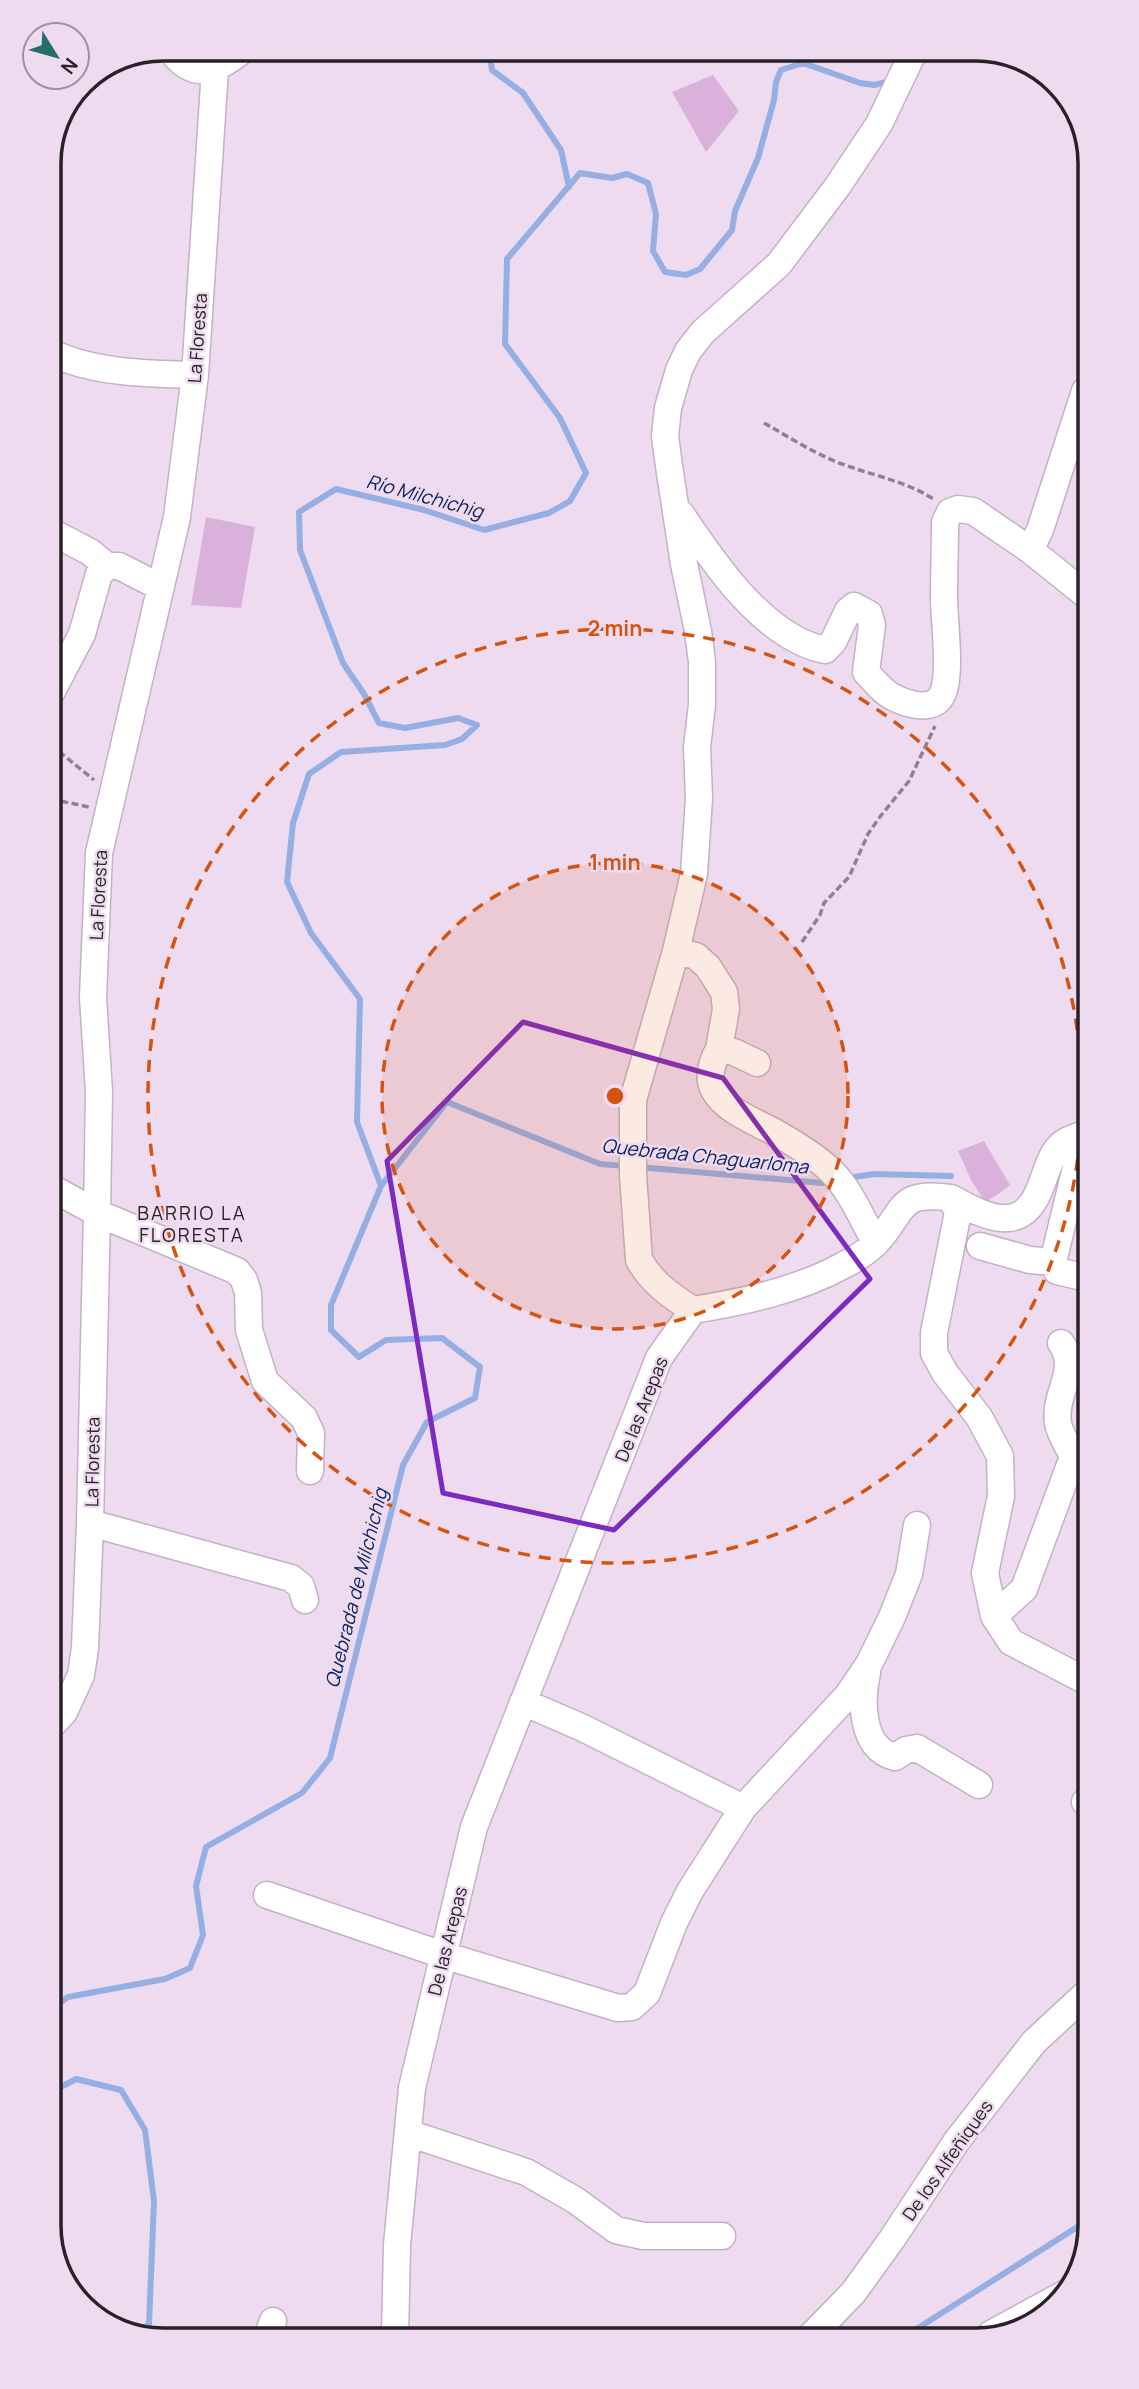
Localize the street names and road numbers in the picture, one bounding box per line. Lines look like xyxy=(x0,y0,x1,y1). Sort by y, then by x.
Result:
street label: La Floresta xyxy=(182,292,212,384)
street label: La Floresta xyxy=(84,849,112,941)
street label: De las Arepas xyxy=(609,1353,673,1465)
street label: La Floresta xyxy=(79,1417,105,1507)
street label: De las Arepas xyxy=(422,1884,472,1998)
street label: De los Alfeñiques xyxy=(896,2095,998,2225)

